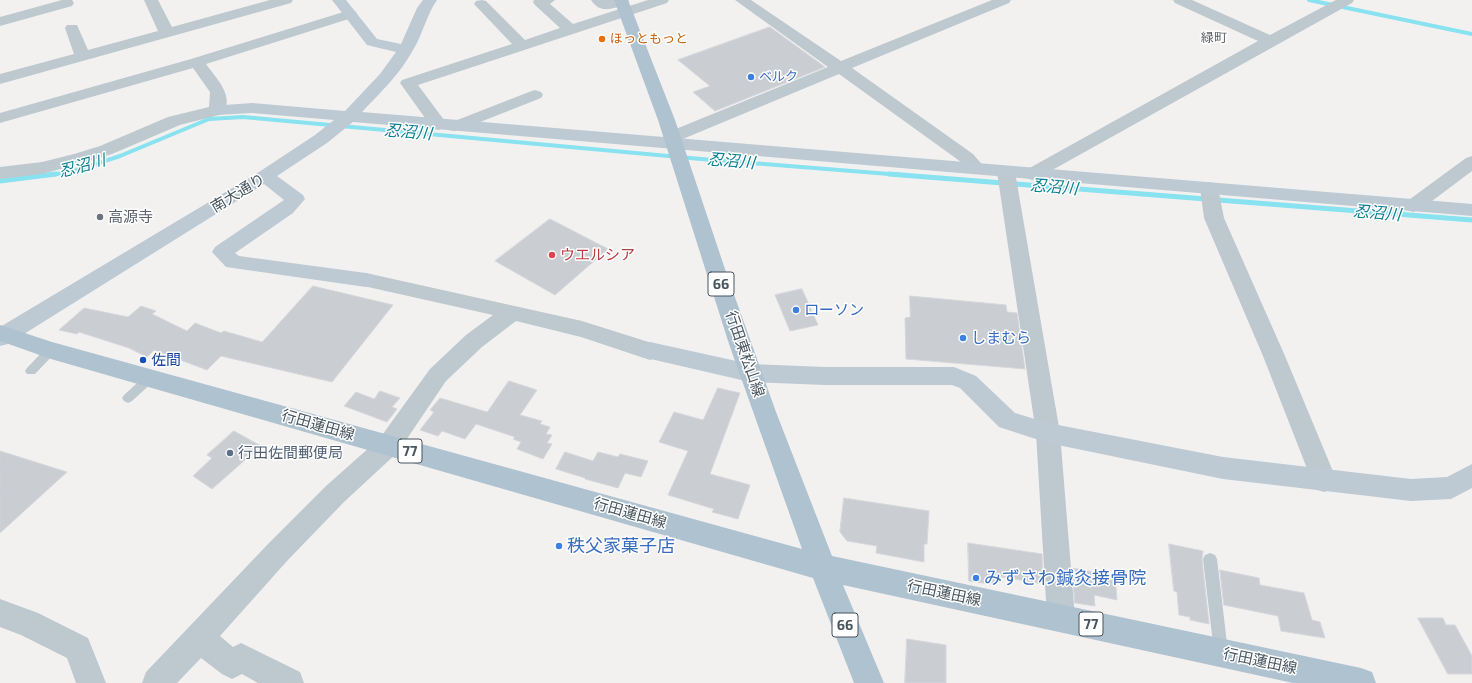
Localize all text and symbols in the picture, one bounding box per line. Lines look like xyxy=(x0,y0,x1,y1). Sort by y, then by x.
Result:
district label: 緑町 xyxy=(1201,30,1227,46)
place label: ほっともっと xyxy=(610,31,688,47)
marker: ほっともっと xyxy=(597,34,607,44)
place label: ベルク xyxy=(759,69,798,85)
marker: ベルク xyxy=(746,72,756,82)
water label: 忍沼川 xyxy=(383,120,433,144)
water label: 忍沼川 xyxy=(706,149,756,173)
water label: 忍沼川 xyxy=(56,151,108,181)
street label: 南大通り xyxy=(208,170,268,216)
water label: 忍沼川 xyxy=(1029,175,1079,199)
water label: 忍沼川 xyxy=(1352,201,1402,225)
place label: 高源寺 xyxy=(108,208,153,226)
marker: 高源寺 xyxy=(95,212,105,222)
place label: ウエルシア xyxy=(560,246,635,264)
marker: ウエルシア xyxy=(547,250,557,260)
road number: 66 xyxy=(708,272,734,296)
place label: ローソン xyxy=(804,301,864,319)
marker: ローソン xyxy=(791,305,801,315)
street label: 行田東松山線 xyxy=(722,309,768,399)
place label: しまむら xyxy=(971,329,1031,347)
marker: しまむら xyxy=(958,333,968,343)
place label: 佐間 xyxy=(151,351,181,369)
marker: 佐間 xyxy=(138,355,148,365)
street label: 行田蓮田線 xyxy=(279,406,357,444)
road number: 77 xyxy=(398,439,422,463)
place label: 行田佐間郵便局 xyxy=(238,444,343,462)
marker: 行田佐間郵便局 xyxy=(225,448,235,458)
street label: 行田蓮田線 xyxy=(591,494,669,532)
place label: 秩父家菓子店 xyxy=(567,535,675,557)
marker: 秩父家菓子店 xyxy=(554,541,564,551)
place label: みずさわ鍼灸接骨院 xyxy=(984,567,1146,589)
marker: みずさわ鍼灸接骨院 xyxy=(971,573,981,583)
street label: 行田蓮田線 xyxy=(905,576,983,610)
road number: 77 xyxy=(1079,612,1103,636)
road number: 66 xyxy=(832,613,858,637)
street label: 行田蓮田線 xyxy=(1221,644,1299,678)

